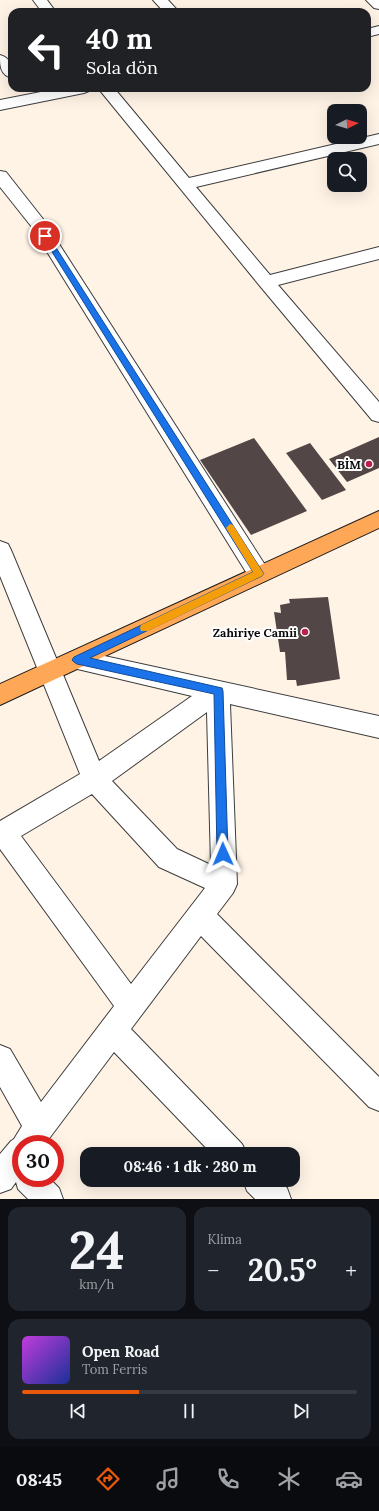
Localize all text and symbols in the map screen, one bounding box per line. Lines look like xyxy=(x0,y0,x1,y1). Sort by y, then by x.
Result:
text: 40 m xyxy=(86,21,152,57)
icon: left xyxy=(20,24,72,76)
text: Sola dön xyxy=(86,56,158,79)
north arrow xyxy=(327,104,367,144)
map controls xyxy=(327,104,367,192)
button: search xyxy=(327,152,367,192)
pin xyxy=(28,219,62,253)
icon: arrive xyxy=(34,225,56,247)
place label: BİM xyxy=(337,457,361,472)
marker: BİM xyxy=(364,459,374,469)
place label: Zahiriye Camii xyxy=(213,625,297,640)
marker: Zahiriye Camii xyxy=(300,627,310,637)
position arrow xyxy=(202,833,244,875)
speed limit sign: 30 xyxy=(12,1135,64,1187)
text: 08:46 · 1 dk · 280 m xyxy=(123,1157,257,1176)
text: 24 xyxy=(69,1217,125,1283)
text: Klima xyxy=(208,1231,242,1248)
text: 20.5° xyxy=(248,1251,317,1289)
text: − xyxy=(208,1256,219,1284)
text: + xyxy=(345,1256,357,1284)
text: km/h xyxy=(79,1276,114,1293)
text: Open Road xyxy=(82,1342,160,1361)
text: Tom Ferris xyxy=(82,1361,147,1378)
icon: previous xyxy=(67,1400,89,1422)
icon: pause xyxy=(178,1400,200,1422)
icon: next xyxy=(290,1400,312,1422)
icon: directions xyxy=(94,1465,122,1493)
icon: music xyxy=(154,1465,182,1493)
icon: phone xyxy=(214,1465,242,1493)
icon: climate xyxy=(275,1465,303,1493)
icon: car xyxy=(335,1465,363,1493)
text: 08:45 xyxy=(16,1468,62,1491)

